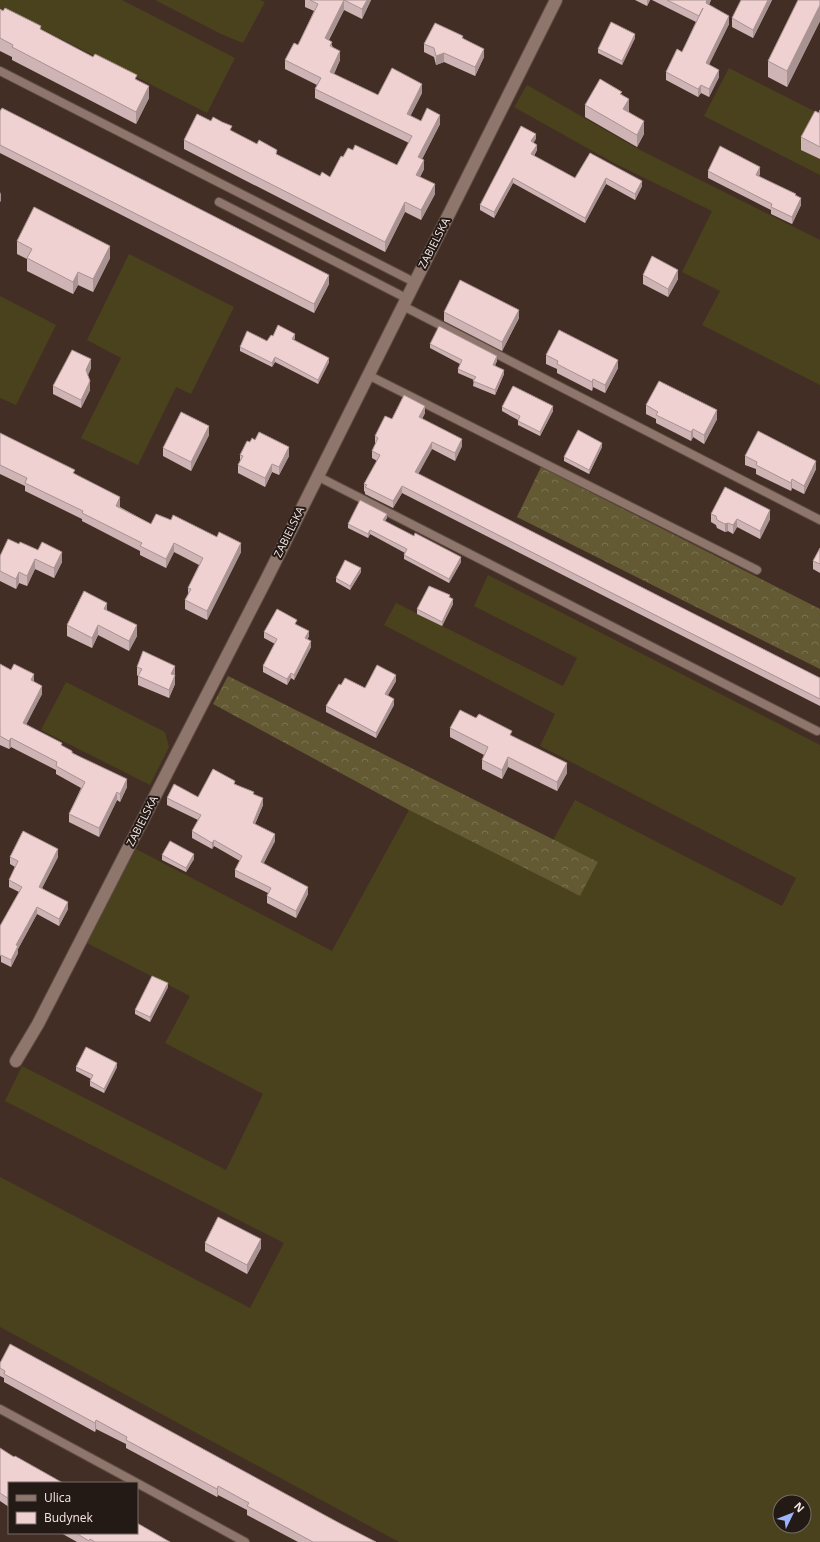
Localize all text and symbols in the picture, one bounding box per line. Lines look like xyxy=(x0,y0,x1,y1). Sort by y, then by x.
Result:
street label: ZABIELSKA xyxy=(414,215,453,271)
street label: ZABIELSKA xyxy=(270,504,307,560)
street label: ZABIELSKA xyxy=(122,793,161,849)
legend xyxy=(8,1482,138,1534)
text: Ulica xyxy=(44,1489,71,1506)
north arrow xyxy=(772,1494,812,1534)
text: N xyxy=(791,1498,808,1515)
text: Budynek xyxy=(44,1509,94,1526)

